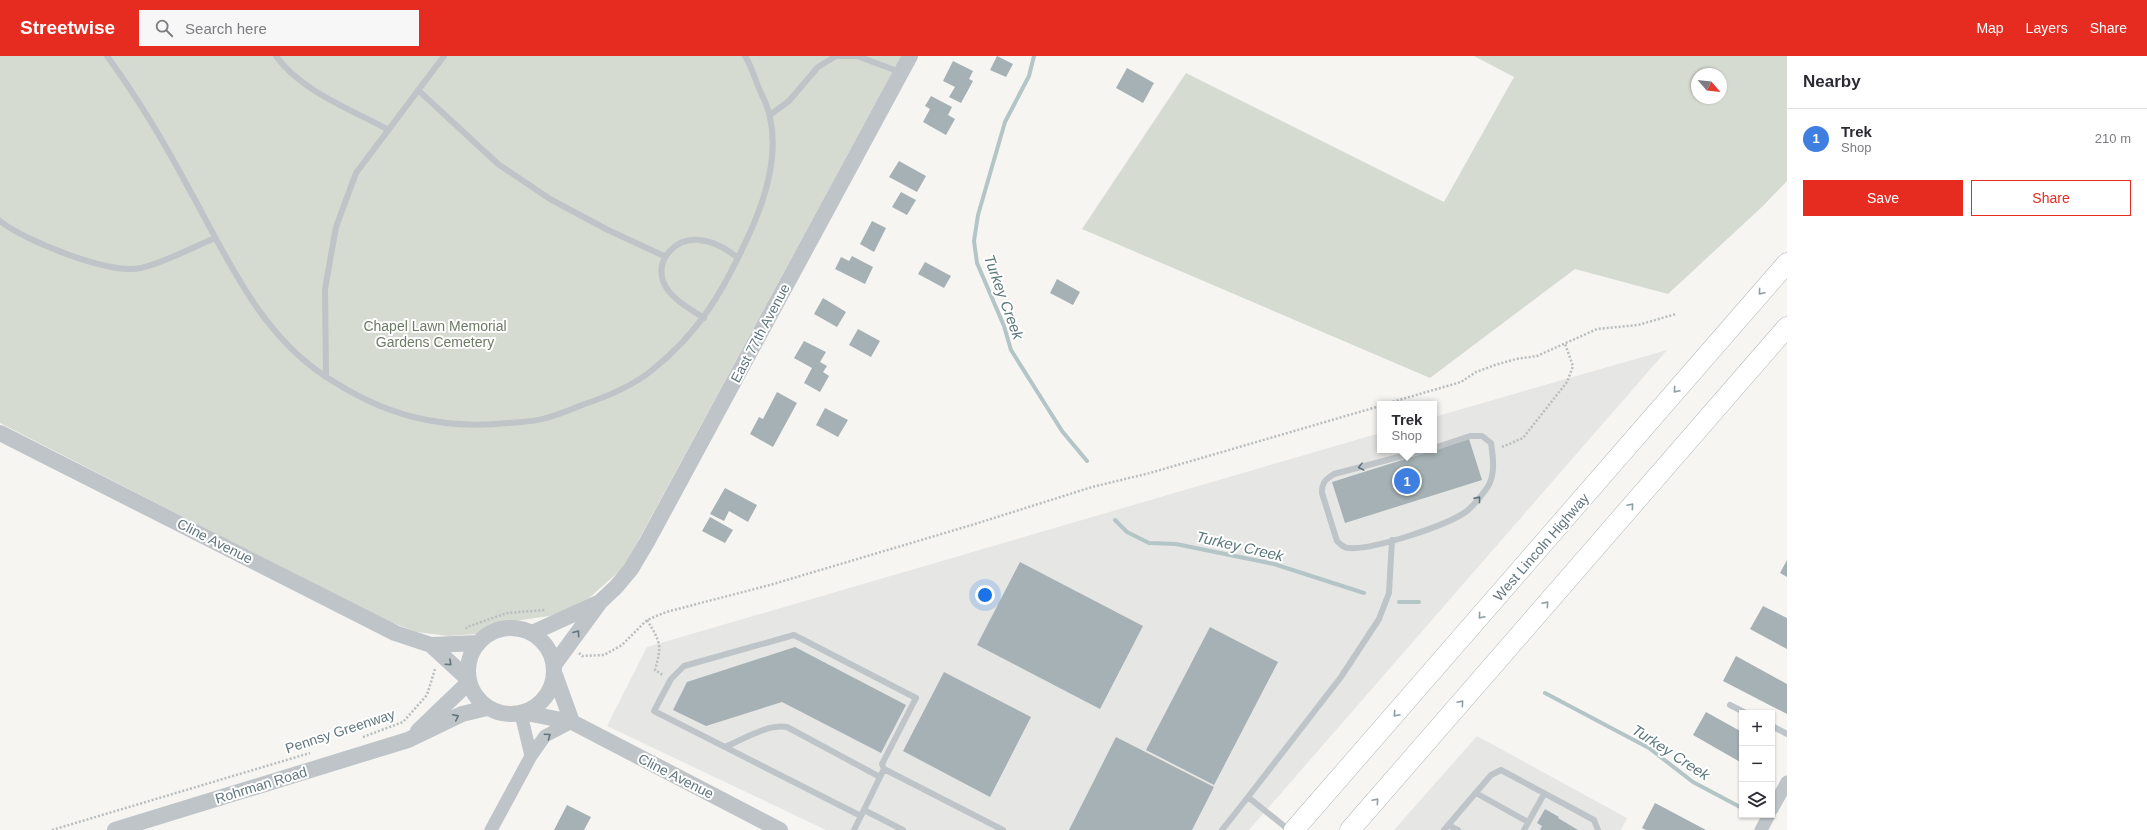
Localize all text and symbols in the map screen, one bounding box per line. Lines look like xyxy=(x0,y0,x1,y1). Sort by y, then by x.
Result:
search box xyxy=(139,10,419,46)
text: Streetwise xyxy=(20,17,115,38)
icon: search xyxy=(153,17,175,39)
text: Search here xyxy=(185,20,267,37)
text: Map xyxy=(1976,20,2004,36)
text: Layers xyxy=(2026,20,2068,36)
text: Share xyxy=(2090,20,2127,36)
north arrow xyxy=(1691,68,1727,104)
text: Nearby xyxy=(1803,72,1861,91)
text: Trek xyxy=(1841,123,1872,140)
text: 1 xyxy=(1812,131,1820,146)
text: 210 m xyxy=(2095,131,2131,146)
text: Shop xyxy=(1841,140,1871,155)
button: Save xyxy=(1803,180,1963,216)
button: Share xyxy=(1971,180,2131,216)
water label: Turkey Creek xyxy=(981,252,1028,343)
street label: East 77th Avenue xyxy=(727,281,793,385)
one-way arrow xyxy=(1759,288,1766,295)
park label: Chapel Lawn Memorial Gardens Cemetery xyxy=(363,318,507,350)
one-way arrow xyxy=(1674,386,1681,393)
popup xyxy=(1377,401,1437,453)
text: Trek xyxy=(1392,411,1422,428)
text: Shop xyxy=(1392,428,1422,443)
one-way arrow xyxy=(1357,463,1364,471)
pin: 1 xyxy=(1394,466,1420,496)
street label: West Lincoln Highway xyxy=(1490,490,1592,604)
one-way arrow xyxy=(1473,496,1480,503)
one-way arrow xyxy=(1627,503,1634,511)
street label: Cline Avenue xyxy=(175,515,255,567)
water label: Turkey Creek xyxy=(1195,528,1287,565)
your location xyxy=(975,585,995,605)
one-way arrow xyxy=(1542,602,1549,609)
one-way arrow xyxy=(1479,611,1486,618)
one-way arrow xyxy=(572,631,579,638)
one-way arrow xyxy=(445,659,452,666)
one-way arrow xyxy=(1456,700,1463,707)
street label: Pennsy Greenway xyxy=(283,706,397,756)
one-way arrow xyxy=(1393,709,1400,716)
map controls xyxy=(1739,710,1775,818)
button: + xyxy=(1739,710,1775,746)
one-way arrow xyxy=(451,714,459,722)
water label: Turkey Creek xyxy=(1629,721,1714,784)
one-way arrow xyxy=(544,734,551,741)
button: − xyxy=(1739,746,1775,782)
street label: Cline Avenue xyxy=(636,750,716,802)
street label: Rohrman Road xyxy=(213,763,309,807)
button: layers xyxy=(1739,782,1775,818)
one-way arrow xyxy=(1371,798,1378,805)

